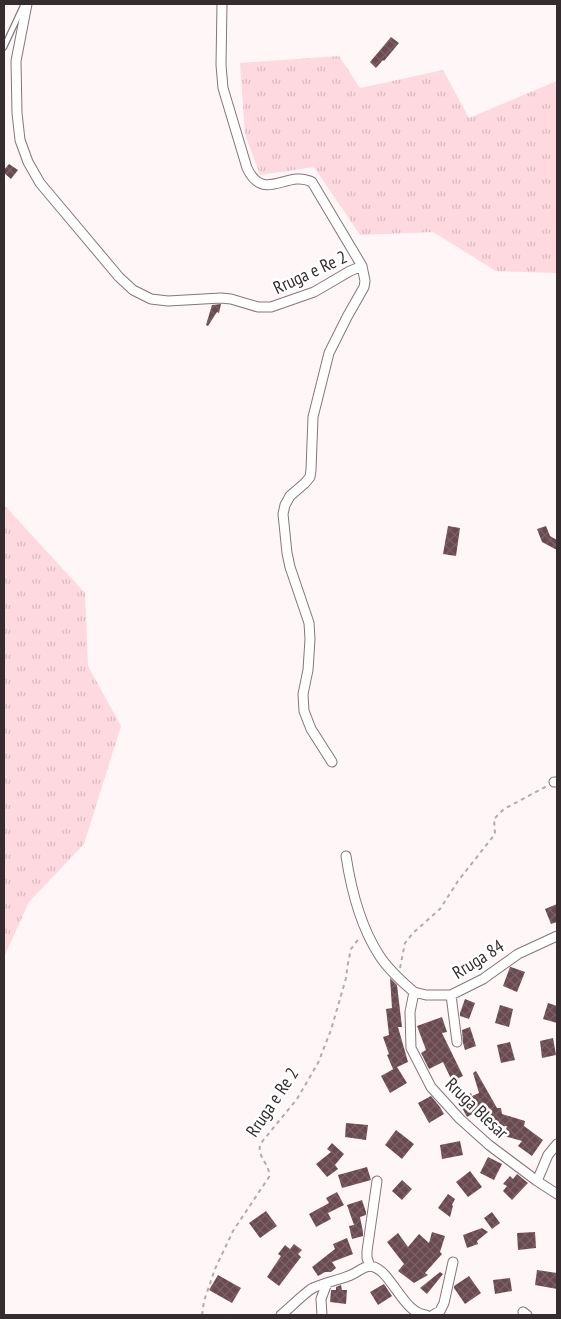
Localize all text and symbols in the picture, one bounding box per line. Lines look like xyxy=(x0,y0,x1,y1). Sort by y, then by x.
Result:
street label: Rruga e Re 2 xyxy=(269,245,351,299)
street label: Rruga 84 xyxy=(448,934,508,984)
street label: Rruga e Re 2 xyxy=(240,1063,304,1141)
street label: Rruga Blesar xyxy=(441,1072,513,1144)

